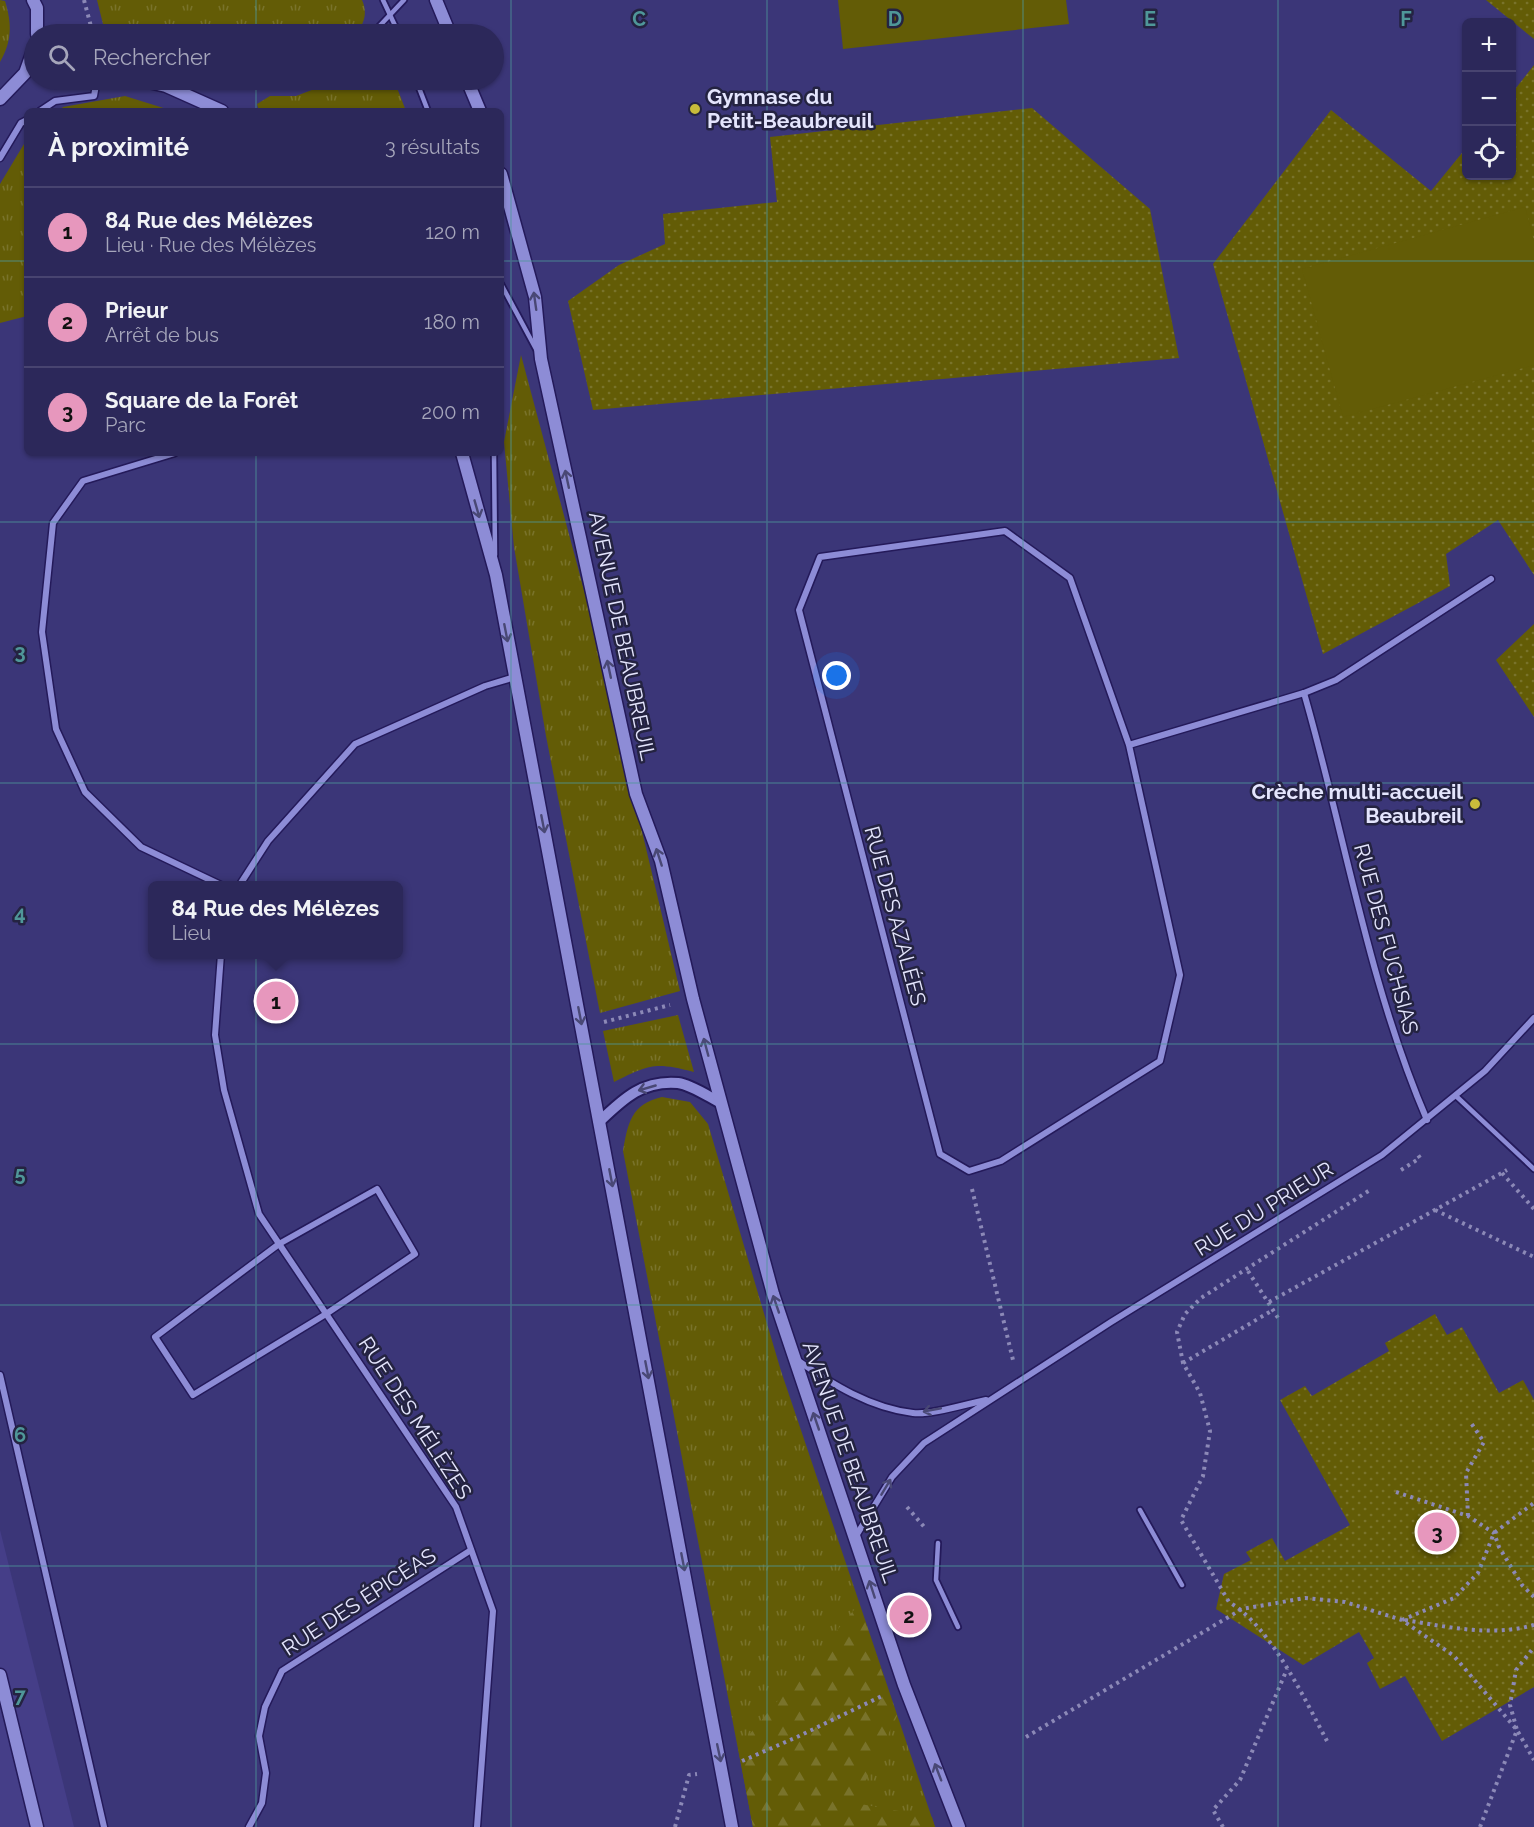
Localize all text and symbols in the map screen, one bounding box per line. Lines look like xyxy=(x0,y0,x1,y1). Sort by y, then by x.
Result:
text: C xyxy=(632,7,646,31)
text: D xyxy=(888,7,902,31)
text: E xyxy=(1144,7,1156,31)
text: F xyxy=(1400,7,1412,31)
map controls xyxy=(1462,18,1516,180)
button: + xyxy=(1462,18,1516,72)
search box xyxy=(24,24,504,90)
icon: search xyxy=(45,41,78,74)
text: Rechercher xyxy=(93,44,211,70)
button: − xyxy=(1462,72,1516,126)
place label: Gymnase du Petit-Beaubreuil xyxy=(707,84,874,133)
marker: Gymnase du Petit-Beaubreuil xyxy=(688,102,702,116)
button: locate xyxy=(1462,126,1516,180)
text: À proximité xyxy=(48,132,189,162)
text: 3 résultats xyxy=(385,135,480,159)
text: 84 Rue des Mélèzes xyxy=(105,207,313,233)
text: 1 xyxy=(63,220,72,244)
text: 120 m xyxy=(425,220,480,244)
text: Lieu · Rue des Mélèzes xyxy=(105,233,316,257)
one-way arrow xyxy=(530,291,541,311)
text: Prieur xyxy=(105,297,168,323)
text: 2 xyxy=(62,310,73,334)
text: 180 m xyxy=(424,310,480,334)
text: Arrêt de bus xyxy=(105,323,219,347)
text: Square de la Forêt xyxy=(105,387,298,413)
text: 3 xyxy=(62,400,73,424)
text: 200 m xyxy=(422,400,480,424)
text: Parc xyxy=(105,413,146,437)
one-way arrow xyxy=(561,470,573,489)
one-way arrow xyxy=(472,499,483,518)
street label: AVENUE DE BEAUBREUIL xyxy=(584,509,661,762)
one-way arrow xyxy=(501,622,512,642)
text: 3 xyxy=(14,640,26,664)
one-way arrow xyxy=(603,660,614,680)
your location xyxy=(822,661,851,690)
place label: Crèche multi-accueil Beaubreil xyxy=(1251,779,1463,828)
marker: Crèche multi-accueil Beaubreil xyxy=(1468,797,1482,811)
one-way arrow xyxy=(538,814,549,833)
street label: RUE DES AZALÉES xyxy=(859,823,932,1009)
street label: RUE DES FUCHSIAS xyxy=(1349,841,1424,1037)
one-way arrow xyxy=(653,848,664,867)
popup xyxy=(148,881,403,959)
text: 84 Rue des Mélèzes xyxy=(172,895,379,921)
text: 4 xyxy=(14,901,26,925)
text: Lieu xyxy=(172,921,211,945)
pin: 1 xyxy=(256,978,296,1024)
one-way arrow xyxy=(575,1006,587,1025)
one-way arrow xyxy=(700,1037,711,1056)
one-way arrow xyxy=(638,1083,657,1094)
street label: RUE DU PRIEUR xyxy=(1190,1156,1337,1261)
text: 5 xyxy=(14,1162,26,1186)
one-way arrow xyxy=(606,1168,617,1188)
one-way arrow xyxy=(770,1295,781,1314)
street label: RUE DES MÉLÈZES xyxy=(354,1332,477,1504)
street label: AVENUE DE BEAUBREUIL xyxy=(797,1338,904,1586)
one-way arrow xyxy=(642,1360,653,1379)
one-way arrow xyxy=(922,1405,942,1416)
one-way arrow xyxy=(810,1413,821,1431)
text: 6 xyxy=(14,1423,26,1447)
one-way arrow xyxy=(881,1479,893,1496)
pin: 3 xyxy=(1418,1510,1456,1555)
street label: RUE DES ÉPICÉAS xyxy=(277,1542,441,1661)
one-way arrow xyxy=(678,1551,689,1571)
one-way arrow xyxy=(866,1580,877,1599)
pin: 2 xyxy=(890,1592,928,1638)
text: 7 xyxy=(14,1684,26,1708)
one-way arrow xyxy=(714,1743,725,1763)
one-way arrow xyxy=(932,1764,943,1782)

